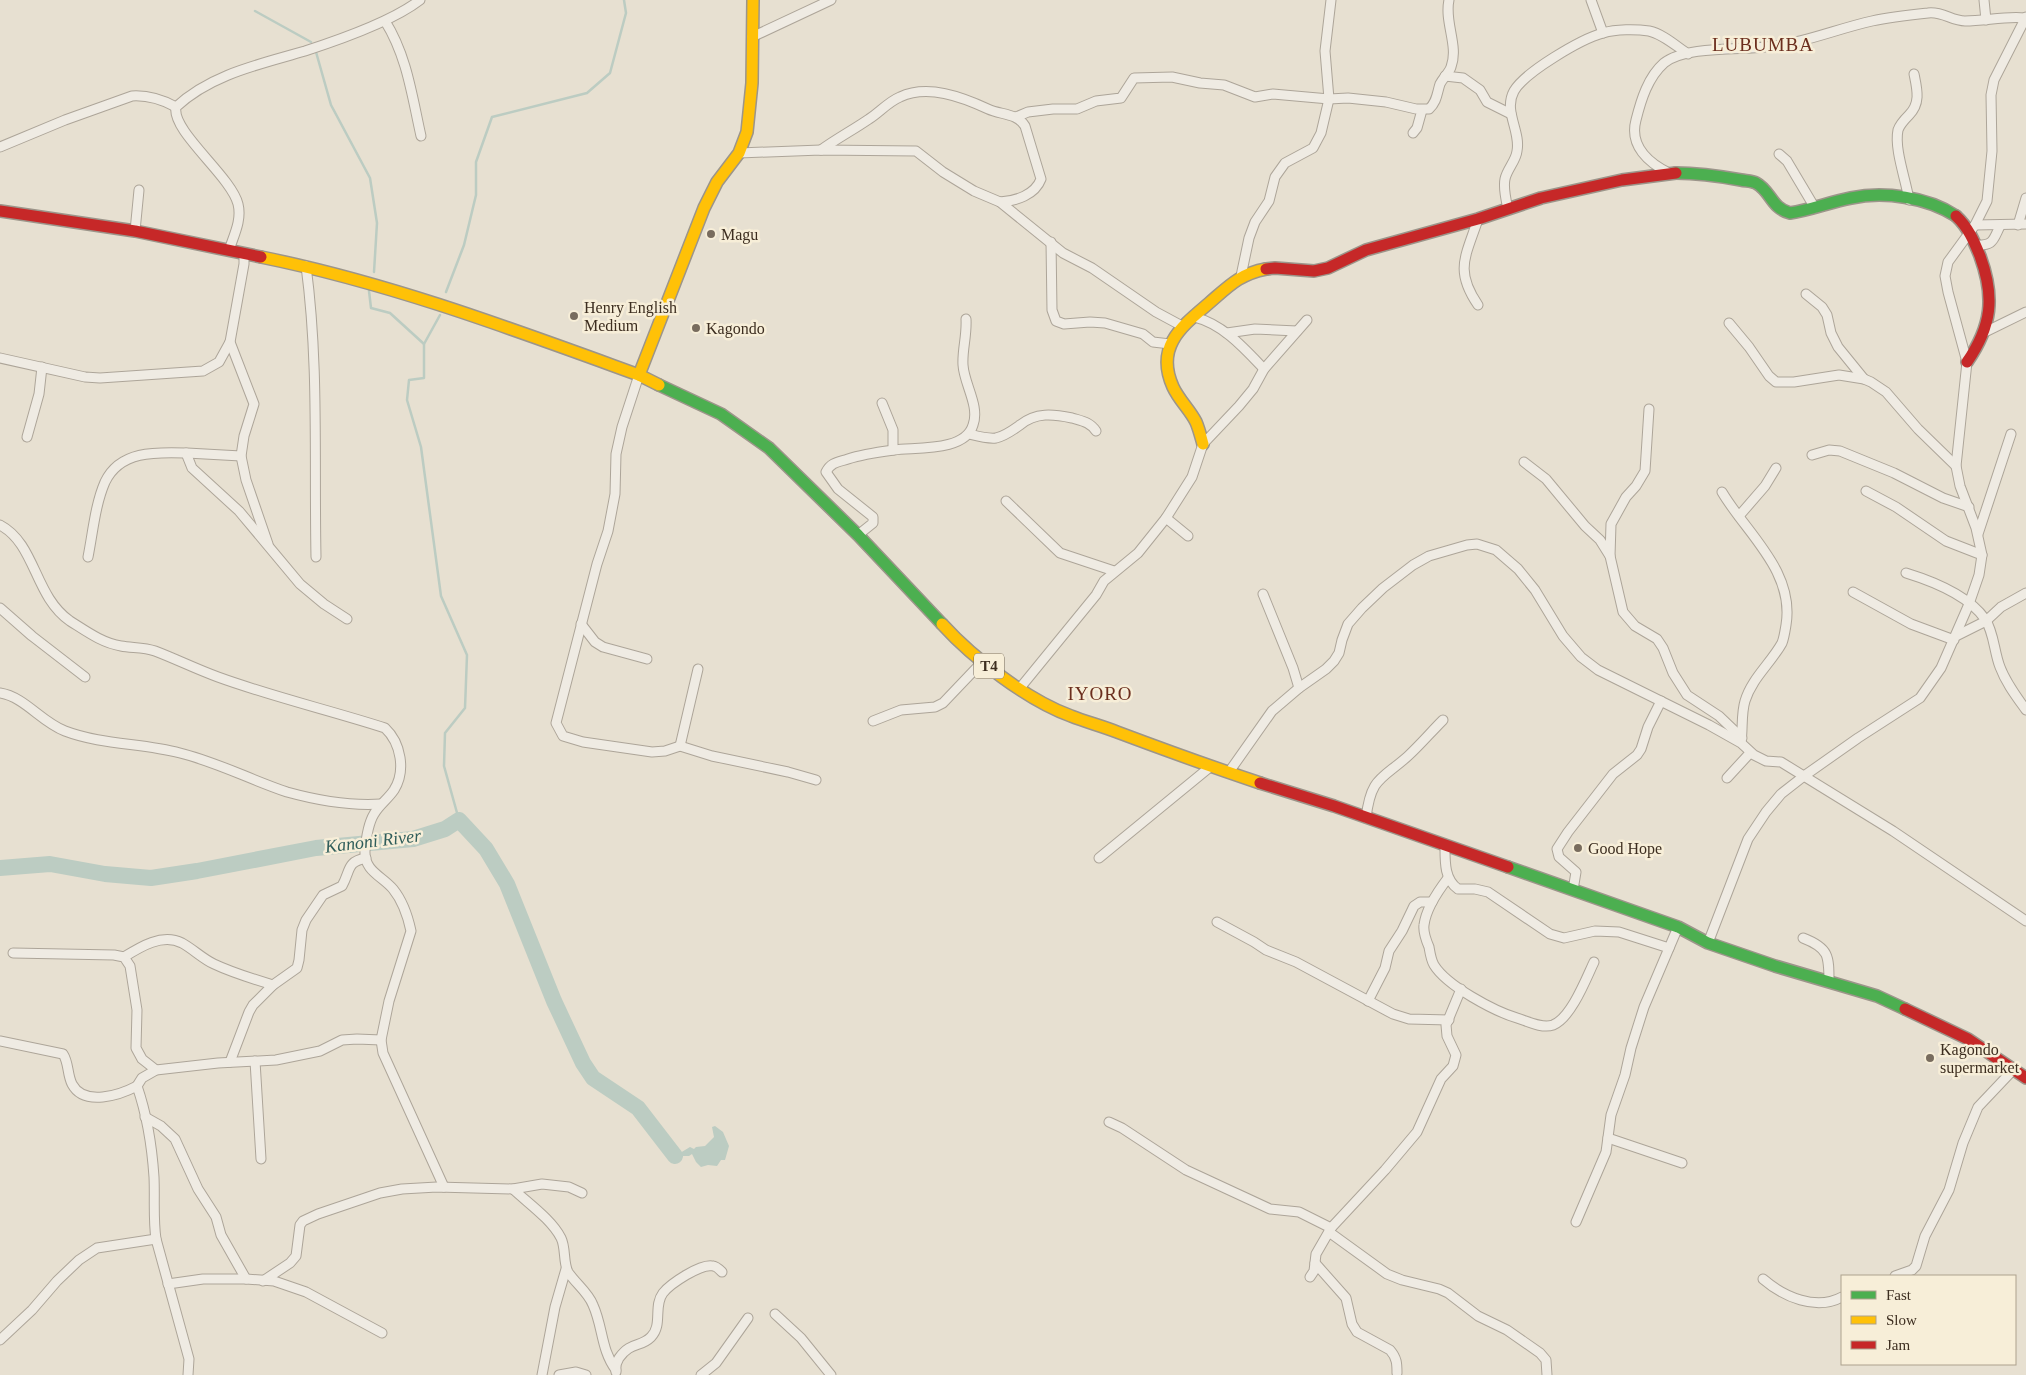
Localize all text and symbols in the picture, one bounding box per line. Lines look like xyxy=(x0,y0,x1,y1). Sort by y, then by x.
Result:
district label: LUBUMBA xyxy=(1712,34,1814,55)
place label: Magu xyxy=(721,226,758,244)
marker: Magu xyxy=(705,228,717,240)
place label: Henry English Medium xyxy=(584,299,677,334)
marker: Henry English Medium xyxy=(568,310,580,322)
place label: Kagondo xyxy=(706,320,765,338)
marker: Kagondo xyxy=(690,322,702,334)
road number: T4 xyxy=(974,654,1004,678)
district label: IYORO xyxy=(1067,683,1133,704)
water label: Kanoni River xyxy=(323,825,423,857)
place label: Good Hope xyxy=(1588,840,1662,858)
marker: Good Hope xyxy=(1572,842,1584,854)
place label: Kagondo supermarket xyxy=(1940,1041,2020,1077)
marker: Kagondo supermarket xyxy=(1924,1052,1936,1064)
legend xyxy=(1841,1275,2016,1365)
text: Fast xyxy=(1886,1287,1912,1303)
text: Slow xyxy=(1886,1312,1917,1328)
text: Jam xyxy=(1886,1337,1910,1353)

